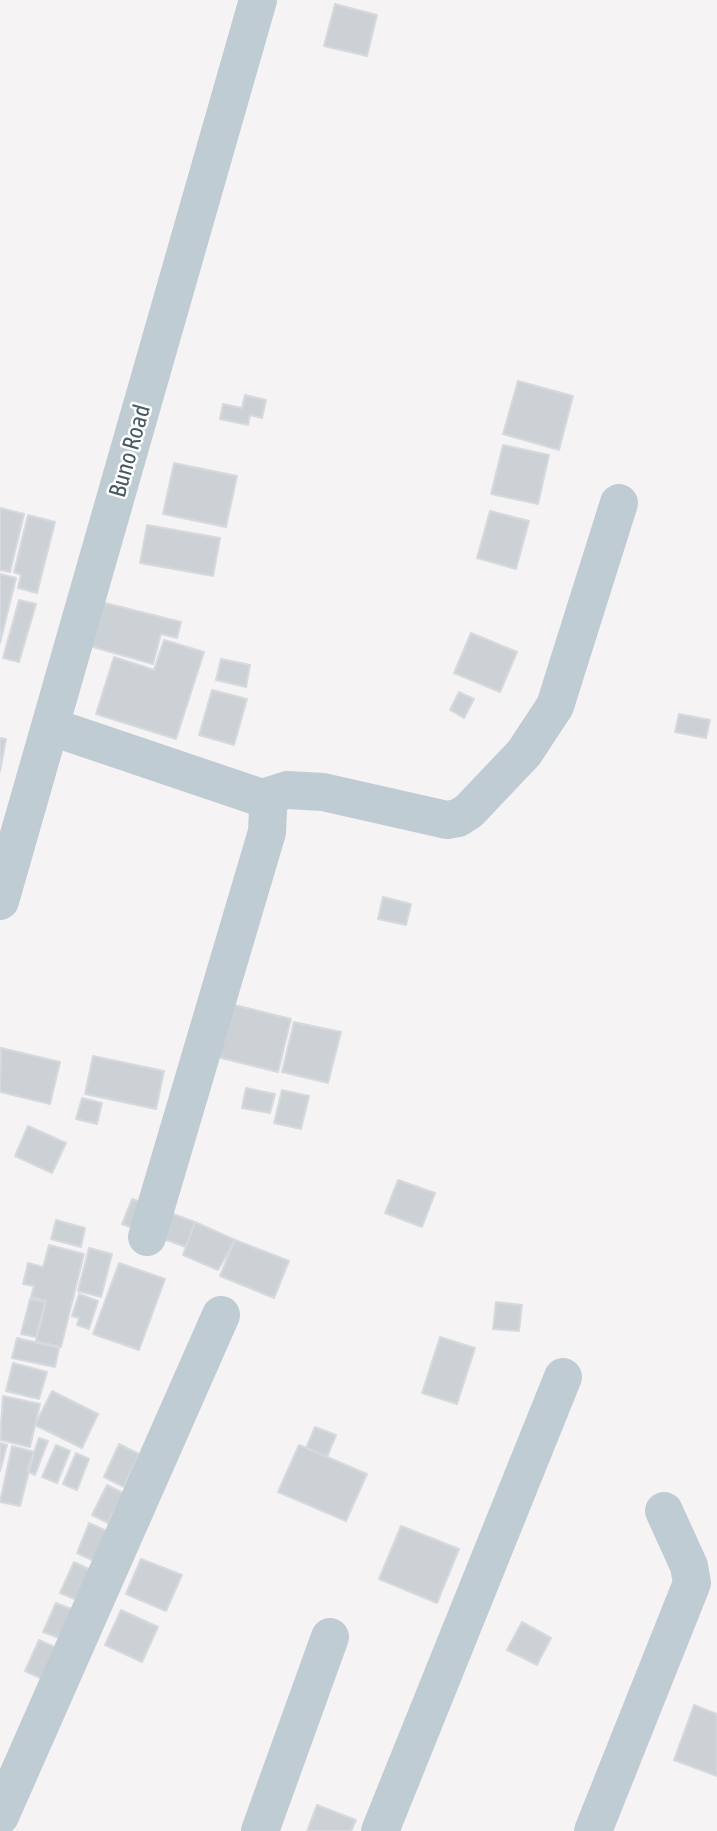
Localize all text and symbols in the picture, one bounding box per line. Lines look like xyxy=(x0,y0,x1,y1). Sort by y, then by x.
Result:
street label: Buno Road xyxy=(103,401,157,501)

